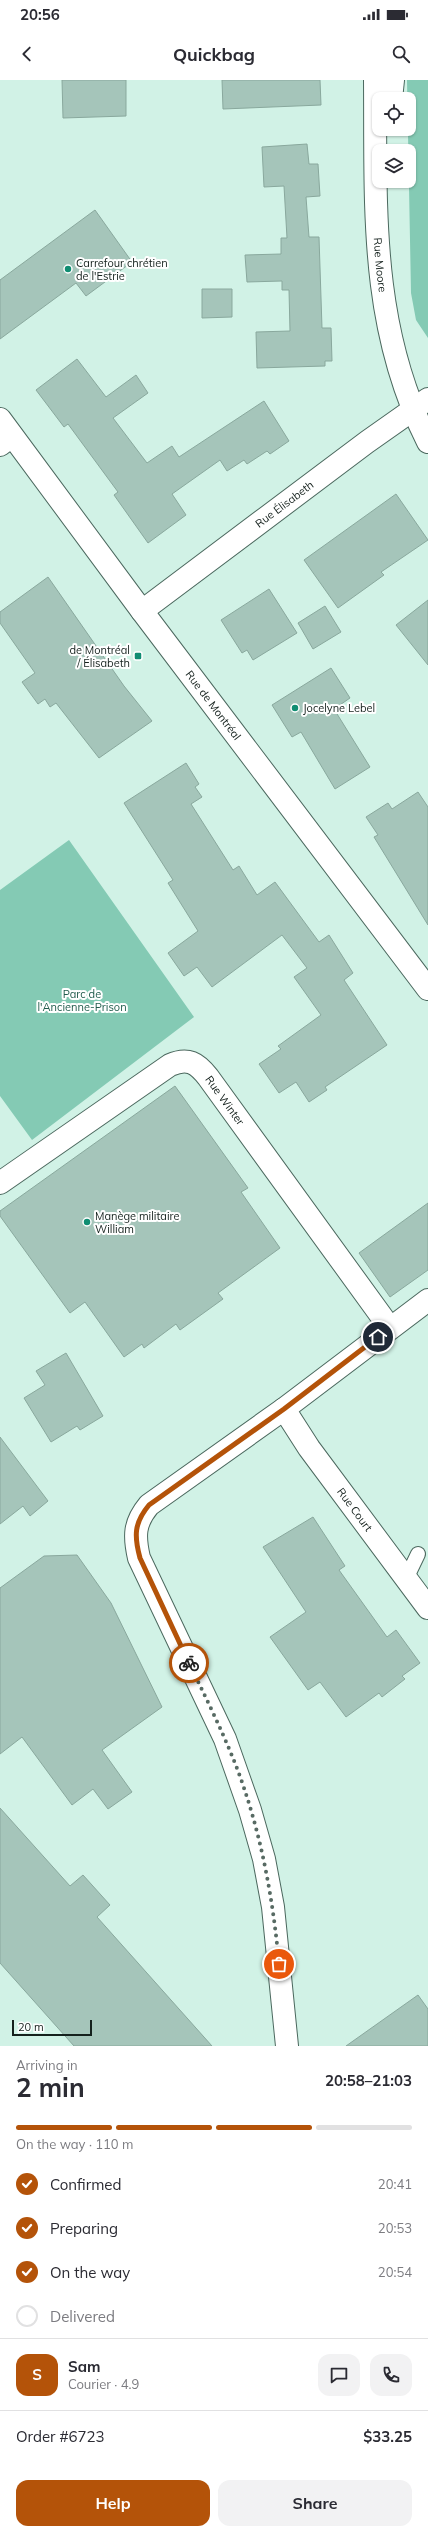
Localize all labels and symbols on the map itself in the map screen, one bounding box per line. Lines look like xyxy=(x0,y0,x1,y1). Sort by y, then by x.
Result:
street label: Rue Moore xyxy=(371,237,390,293)
place label: Carrefour chrétien de l'Estrie xyxy=(76,256,168,283)
marker: Carrefour chrétien de l'Estrie xyxy=(63,264,73,274)
street label: Rue Élisabeth xyxy=(252,478,316,531)
place label: de Montréal / Élisabeth xyxy=(69,643,130,670)
marker: de Montréal / Élisabeth xyxy=(133,651,143,661)
street label: Rue de Montréal xyxy=(183,668,244,743)
place label: Jocelyne Lebel xyxy=(303,701,375,715)
marker: Jocelyne Lebel xyxy=(290,703,300,713)
park label: Parc de l'Ancienne-Prison xyxy=(37,987,127,1014)
street label: Rue Winter xyxy=(202,1073,248,1128)
place label: Manège militaire William xyxy=(95,1209,179,1236)
marker: Manège militaire William xyxy=(82,1217,92,1227)
pin xyxy=(361,1320,395,1354)
street label: Rue Court xyxy=(334,1485,376,1534)
courier xyxy=(169,1643,209,1683)
pin xyxy=(262,1947,296,1981)
scale bar xyxy=(12,2018,92,2037)

